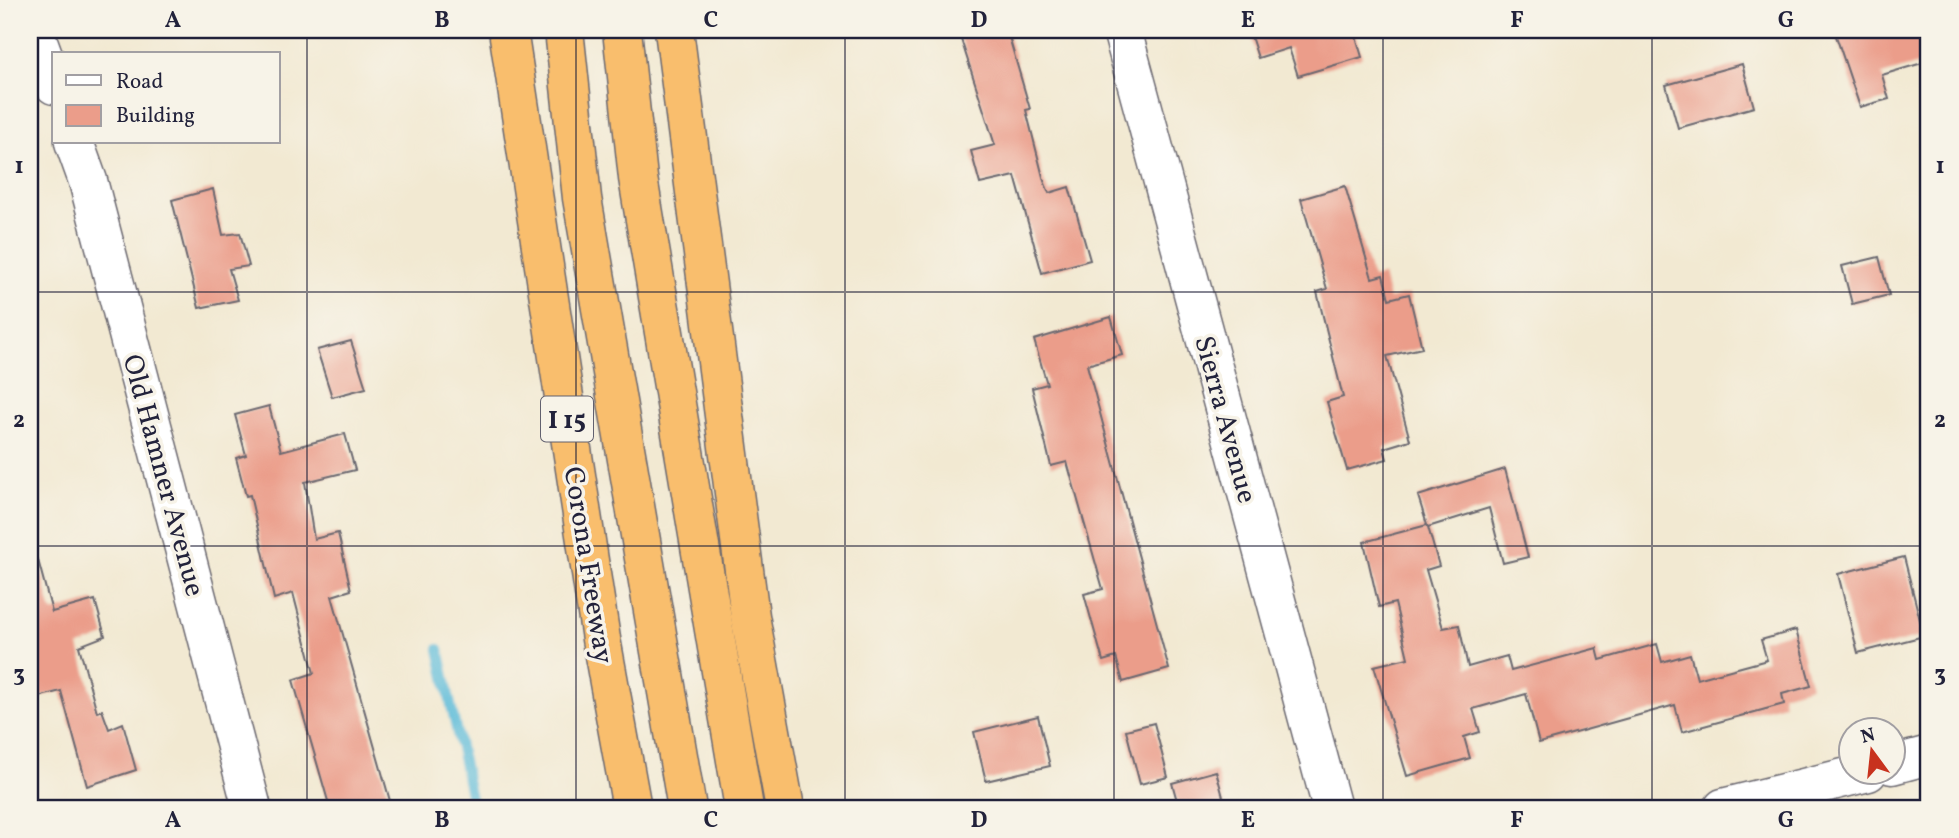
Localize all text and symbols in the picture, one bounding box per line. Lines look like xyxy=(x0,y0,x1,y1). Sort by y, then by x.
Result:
text: A xyxy=(165,5,181,37)
text: B xyxy=(434,5,450,37)
text: C xyxy=(704,5,718,37)
text: D xyxy=(971,5,988,37)
text: E xyxy=(1241,5,1255,37)
text: F xyxy=(1510,5,1524,37)
text: G xyxy=(1778,5,1794,37)
legend xyxy=(52,52,280,144)
text: Road xyxy=(116,68,163,97)
text: Building xyxy=(116,102,195,131)
text: 1 xyxy=(14,151,24,183)
text: 1 xyxy=(1935,151,1945,183)
street label: Sierra Avenue xyxy=(1184,332,1266,508)
street label: Old Hamner Avenue xyxy=(112,350,214,601)
road number: I 15 xyxy=(541,396,593,442)
text: 2 xyxy=(13,405,25,437)
text: 2 xyxy=(1934,405,1946,437)
street label: Corona Freeway xyxy=(553,464,622,667)
text: 3 xyxy=(13,659,25,691)
text: 3 xyxy=(1934,659,1946,691)
north arrow xyxy=(1836,716,1906,786)
text: N xyxy=(1858,722,1878,751)
text: A xyxy=(165,805,181,837)
text: B xyxy=(434,805,450,837)
text: C xyxy=(704,805,718,837)
text: D xyxy=(971,805,988,837)
text: E xyxy=(1241,805,1255,837)
text: F xyxy=(1510,805,1524,837)
text: G xyxy=(1778,805,1794,837)

